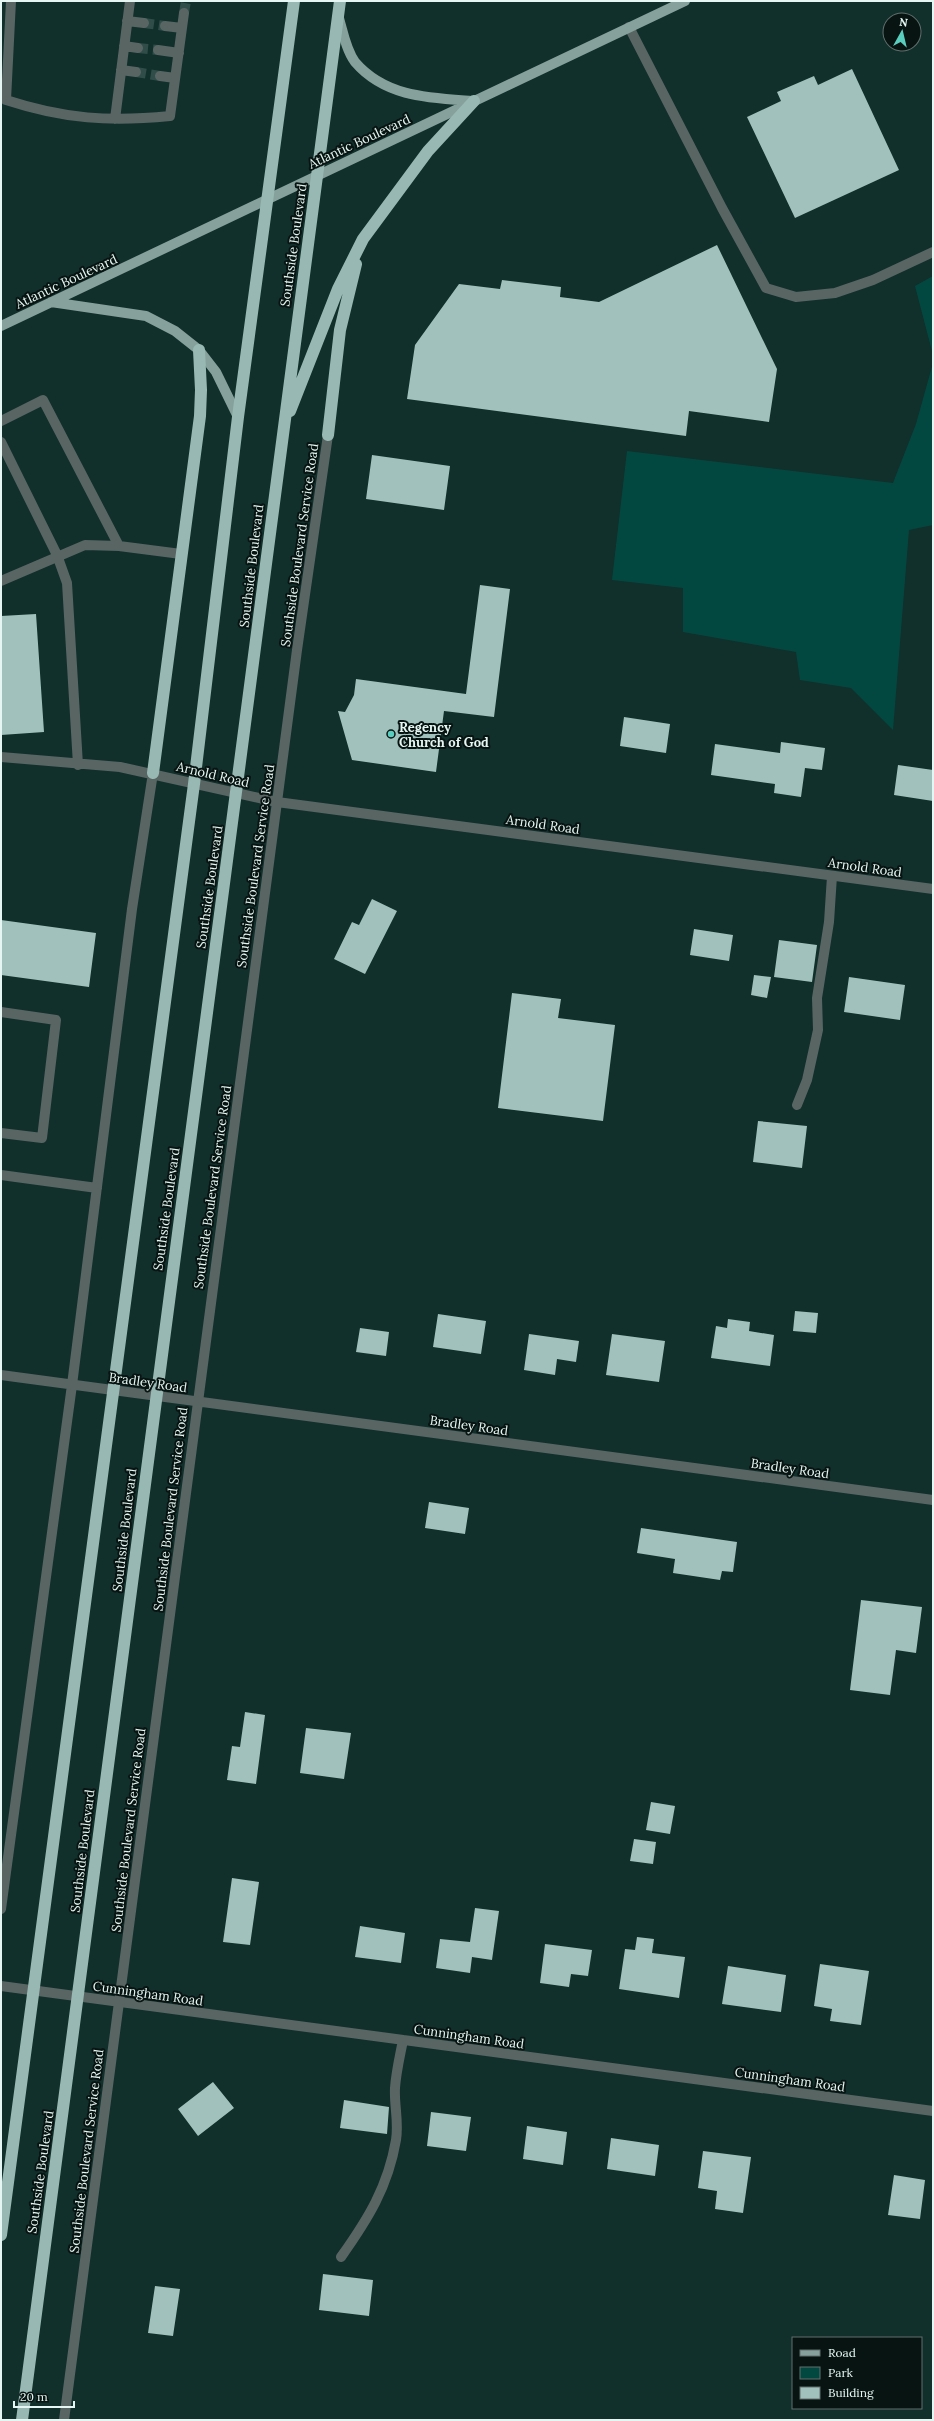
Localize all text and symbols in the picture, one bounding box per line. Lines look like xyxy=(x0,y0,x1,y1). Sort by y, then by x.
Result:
north arrow xyxy=(882,12,922,52)
text: N xyxy=(898,15,909,30)
street label: Atlantic Boulevard xyxy=(305,110,413,173)
street label: Southside Boulevard xyxy=(276,182,311,308)
street label: Atlantic Boulevard xyxy=(12,250,120,313)
street label: Southside Boulevard Service Road xyxy=(277,442,322,648)
street label: Southside Boulevard xyxy=(236,503,268,629)
place label: Regency Church of God xyxy=(399,719,489,751)
marker: Regency Church of God xyxy=(386,729,396,739)
street label: Arnold Road xyxy=(174,758,251,791)
street label: Southside Boulevard Service Road xyxy=(233,763,278,969)
street label: Arnold Road xyxy=(504,811,581,838)
street label: Southside Boulevard xyxy=(192,824,227,950)
street label: Arnold Road xyxy=(826,854,903,881)
street label: Southside Boulevard Service Road xyxy=(190,1084,235,1290)
street label: Southside Boulevard xyxy=(149,1146,184,1272)
street label: Bradley Road xyxy=(108,1369,188,1396)
street label: Southside Boulevard Service Road xyxy=(150,1406,191,1612)
street label: Bradley Road xyxy=(429,1412,509,1439)
street label: Bradley Road xyxy=(750,1455,830,1482)
street label: Southside Boulevard xyxy=(109,1467,141,1593)
street label: Southside Boulevard Service Road xyxy=(108,1727,149,1933)
street label: Southside Boulevard xyxy=(67,1788,99,1914)
street label: Cunningham Road xyxy=(92,1977,204,2010)
street label: Cunningham Road xyxy=(413,2020,525,2053)
street label: Southside Boulevard Service Road xyxy=(66,2048,107,2254)
street label: Cunningham Road xyxy=(734,2063,846,2096)
street label: Southside Boulevard xyxy=(23,2109,58,2235)
legend xyxy=(792,2337,922,2409)
text: Road xyxy=(828,2345,856,2360)
text: Park xyxy=(828,2365,854,2380)
scale bar xyxy=(14,2383,74,2409)
text: Building xyxy=(828,2385,874,2400)
text: 20 m xyxy=(20,2389,48,2404)

